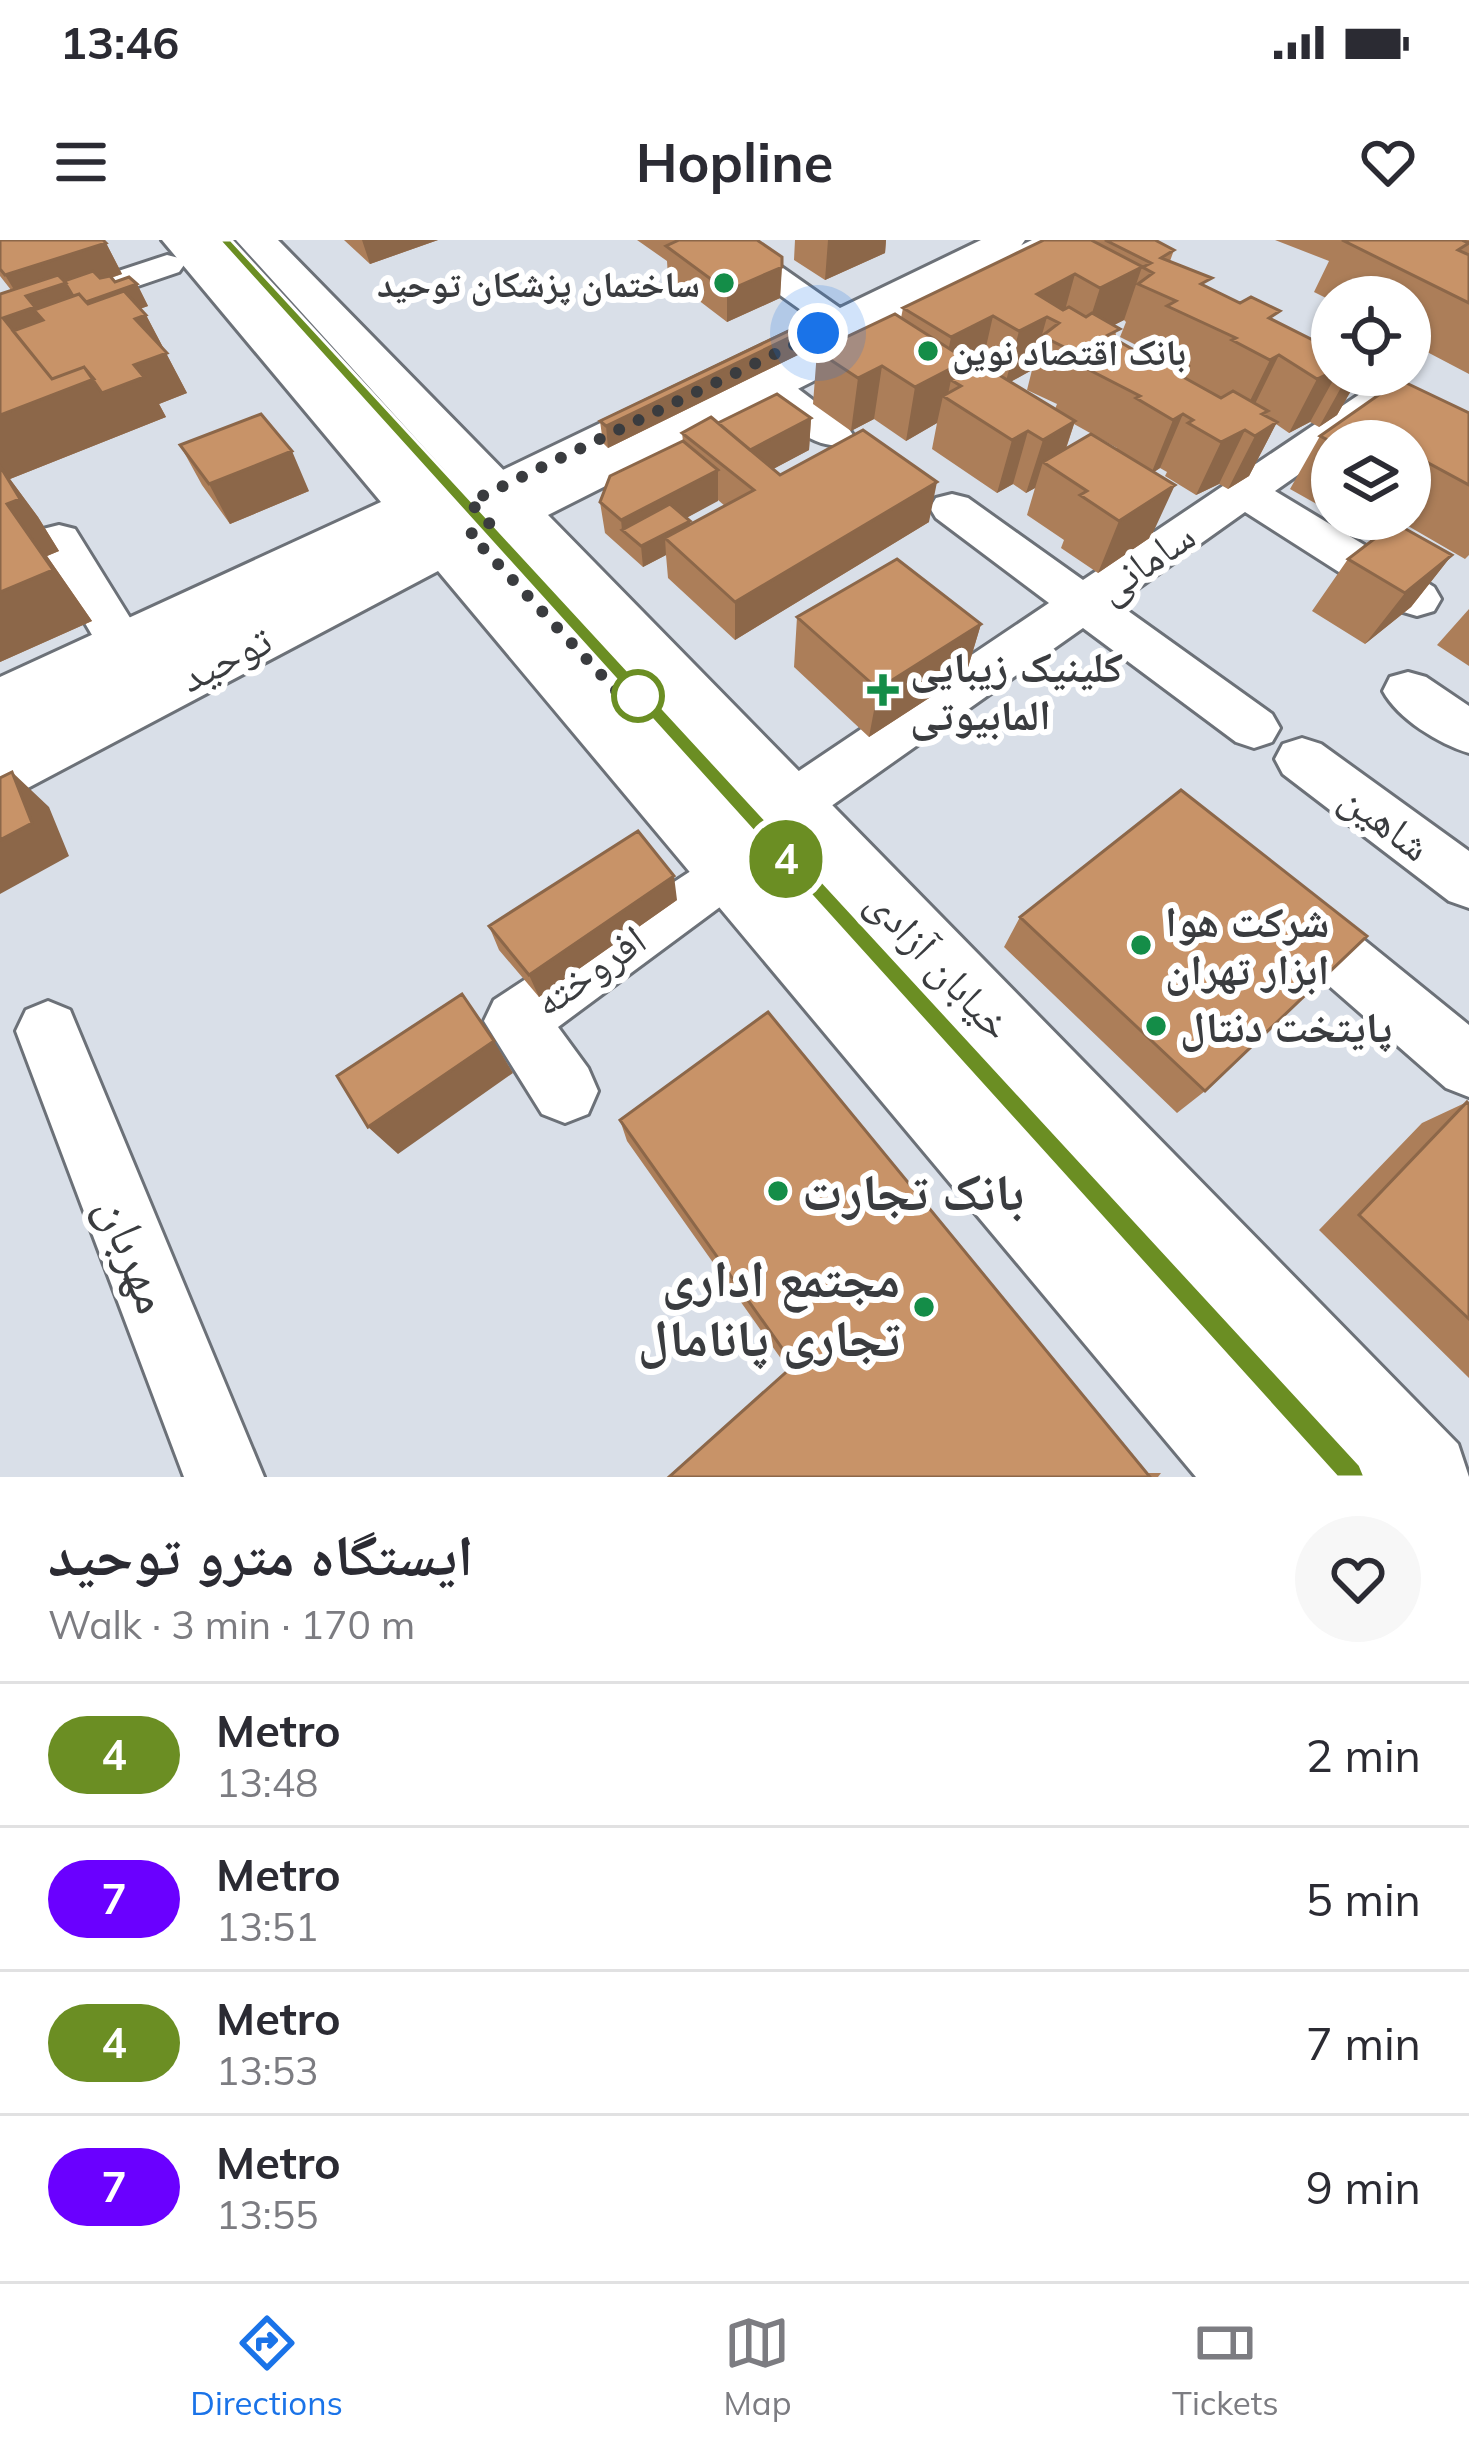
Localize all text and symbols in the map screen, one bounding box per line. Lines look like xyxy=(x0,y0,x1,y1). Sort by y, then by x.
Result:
text: 13:46 xyxy=(60,14,179,70)
text: Hopline xyxy=(636,128,833,196)
icon: menu xyxy=(48,129,114,195)
icon: heart xyxy=(1355,129,1421,195)
place label: ساختمان پزشکان توحید xyxy=(377,261,700,306)
marker: ساختمان پزشکان توحید xyxy=(711,270,737,296)
map controls xyxy=(1311,276,1431,540)
button: locate xyxy=(1311,276,1431,396)
your location xyxy=(788,303,848,363)
place label: بانک اقتصاد نوین xyxy=(952,329,1186,375)
marker: بانک اقتصاد نوین xyxy=(915,338,941,364)
button: layers xyxy=(1311,420,1431,540)
street label: سامانی xyxy=(1085,508,1205,614)
street label: توحید xyxy=(170,613,280,703)
place label: کلینیک زیبایی المابیوتی xyxy=(910,640,1123,741)
unlabelled marker xyxy=(613,671,663,721)
marker: کلینیک زیبایی المابیوتی xyxy=(867,674,899,706)
street label: شاهین xyxy=(1330,770,1442,872)
line badge: 4 xyxy=(747,820,825,898)
text: 4 xyxy=(773,832,799,885)
street label: خیابان آزادی xyxy=(856,876,1024,1050)
place label: شرکت هوا ابزار تهران xyxy=(1165,895,1330,996)
street label: افروخته xyxy=(523,912,655,1028)
marker: شرکت هوا ابزار تهران xyxy=(1128,932,1154,958)
place label: پایتخت دنتال xyxy=(1180,1000,1392,1053)
marker: پایتخت دنتال xyxy=(1143,1013,1169,1039)
place label: بانک تجارت xyxy=(802,1159,1024,1223)
marker: بانک تجارت xyxy=(765,1178,791,1204)
street label: مهربان xyxy=(85,1186,187,1322)
place label: مجتمع اداری تجاری پانامال xyxy=(638,1246,900,1370)
marker: مجتمع اداری تجاری پانامال xyxy=(911,1294,937,1320)
button: heart xyxy=(1295,1516,1421,1642)
text: ایستگاه مترو توحید xyxy=(48,1519,473,1590)
text: Walk · 3 min · 170 m xyxy=(48,1600,415,1649)
text: Metro xyxy=(216,1702,341,1758)
text: 2 min xyxy=(1306,1727,1421,1783)
text: 4 xyxy=(101,1728,127,1781)
text: 13:48 xyxy=(216,1758,319,1807)
text: Metro xyxy=(216,1846,341,1902)
text: 5 min xyxy=(1306,1871,1421,1927)
text: 7 xyxy=(101,1872,127,1925)
text: 13:51 xyxy=(216,1902,319,1951)
text: Metro xyxy=(216,1990,341,2046)
text: 7 min xyxy=(1306,2015,1421,2071)
text: 4 xyxy=(101,2016,127,2069)
text: 13:53 xyxy=(216,2046,319,2095)
text: Metro xyxy=(216,2134,341,2190)
text: 9 min xyxy=(1306,2159,1421,2215)
text: 7 xyxy=(101,2160,127,2213)
text: 13:55 xyxy=(216,2190,319,2239)
tab: Directions xyxy=(190,2310,343,2423)
tab: Map xyxy=(724,2310,791,2423)
tab: Tickets xyxy=(1172,2310,1279,2423)

